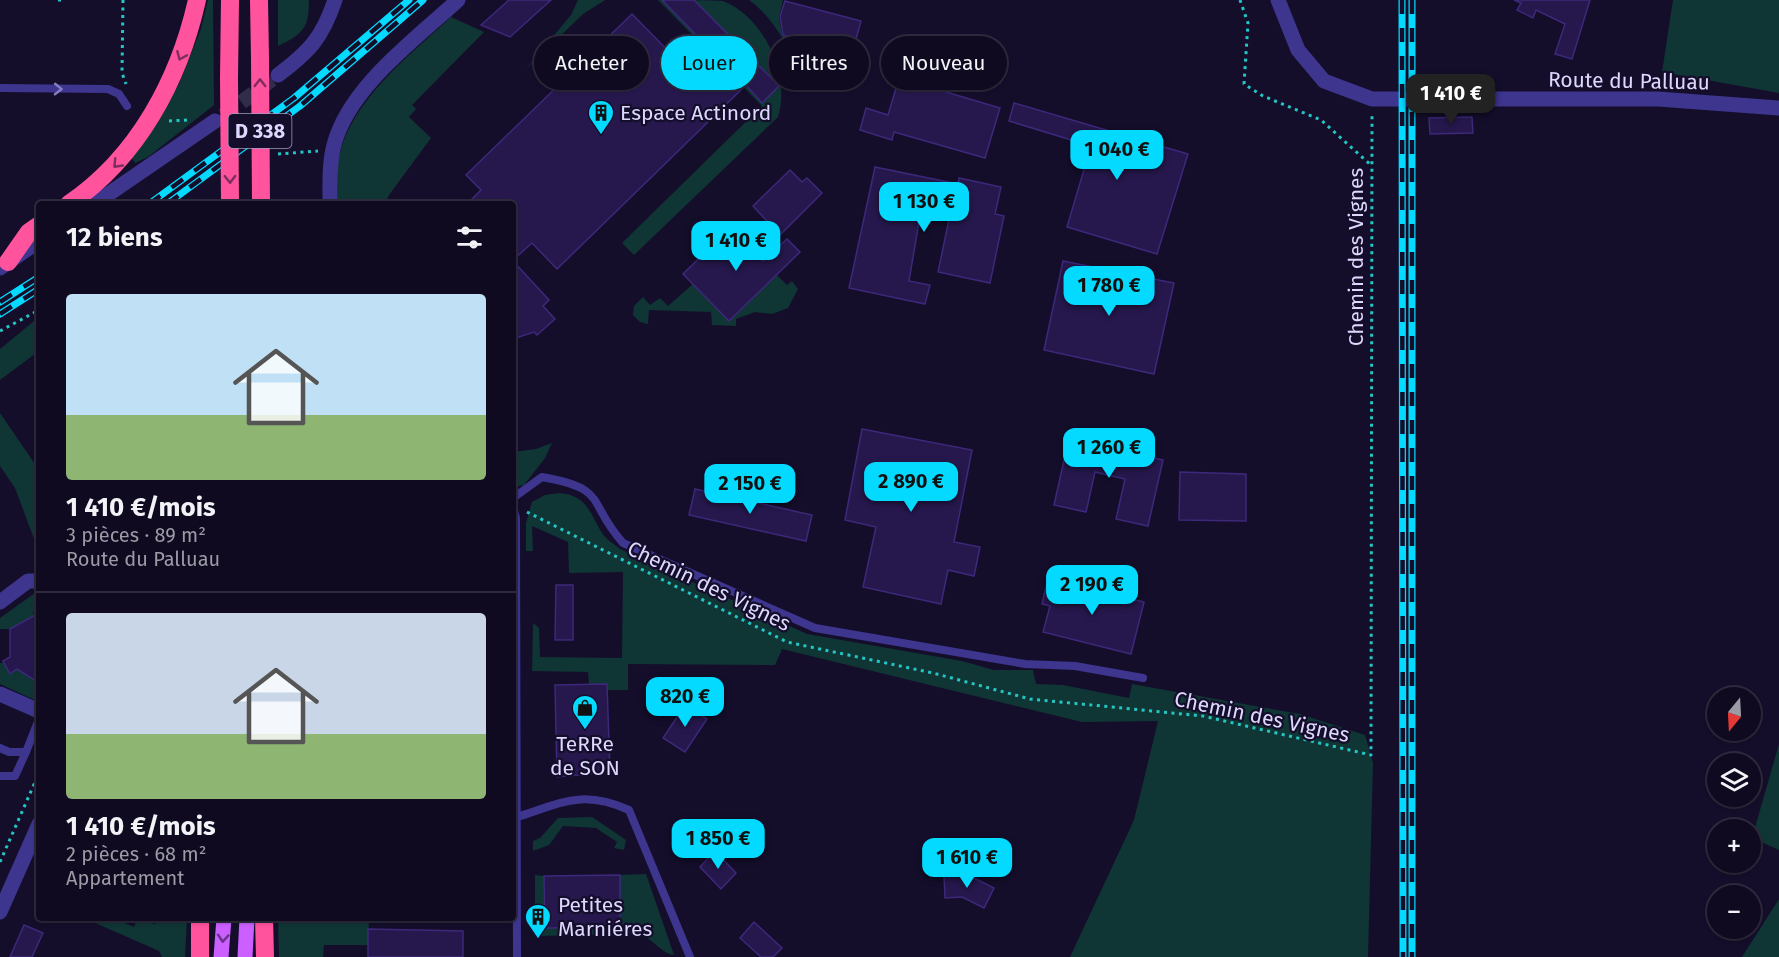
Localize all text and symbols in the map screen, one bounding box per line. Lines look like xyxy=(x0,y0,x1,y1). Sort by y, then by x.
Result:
chip: Acheter xyxy=(534,36,649,90)
chip: Louer xyxy=(661,36,757,90)
chip: Filtres xyxy=(769,36,869,90)
chip: Nouveau xyxy=(881,36,1007,90)
one-way arrow xyxy=(176,50,188,61)
street label: Route du Palluau xyxy=(1548,67,1710,95)
pin: 1 410 € xyxy=(1396,74,1506,125)
one-way arrow xyxy=(254,78,266,87)
text: 1 410 € xyxy=(1420,81,1482,105)
one-way arrow xyxy=(54,83,63,95)
building icon: Espace Actinord xyxy=(586,98,616,136)
place label: Espace Actinord xyxy=(620,100,771,126)
road number: D 338 xyxy=(228,114,292,148)
pin: 1 040 € xyxy=(1062,130,1172,181)
text: 1 040 € xyxy=(1084,137,1150,161)
one-way arrow xyxy=(113,157,124,167)
street label: Chemin des Vignes xyxy=(1343,168,1369,346)
one-way arrow xyxy=(224,174,236,183)
pin: 1 130 € xyxy=(869,182,979,233)
text: 1 130 € xyxy=(893,189,955,213)
icon: filters xyxy=(453,221,486,254)
pin: 1 410 € xyxy=(681,221,791,272)
text: 12 biens xyxy=(66,222,162,253)
text: 1 410 € xyxy=(705,228,767,252)
pin: 1 780 € xyxy=(1054,266,1164,317)
text: 1 780 € xyxy=(1078,273,1140,297)
icon: home xyxy=(222,333,330,441)
pin: 1 260 € xyxy=(1054,428,1164,479)
text: 1 260 € xyxy=(1077,435,1141,459)
pin: 2 890 € xyxy=(856,462,966,513)
pin: 2 150 € xyxy=(695,464,805,515)
text: 2 890 € xyxy=(878,469,944,493)
text: 2 150 € xyxy=(718,471,782,495)
text: 1 410 €/mois xyxy=(66,492,216,523)
text: 3 pièces · 89 m² xyxy=(66,523,206,547)
street label: Chemin des Vignes xyxy=(623,535,795,637)
text: Route du Palluau xyxy=(66,547,220,571)
pin: 2 190 € xyxy=(1037,565,1147,616)
text: 2 190 € xyxy=(1060,572,1124,596)
icon: home xyxy=(222,652,330,760)
pin: 820 € xyxy=(643,677,727,728)
text: 820 € xyxy=(660,684,710,708)
street label: Chemin des Vignes xyxy=(1172,686,1352,748)
north arrow xyxy=(1707,687,1761,741)
map controls xyxy=(1707,687,1761,939)
shop icon: TeRRe de SON xyxy=(570,693,600,731)
place label: TeRRe de SON xyxy=(550,731,620,781)
button: layers xyxy=(1707,753,1761,807)
text: 1 410 €/mois xyxy=(66,811,216,842)
pin: 1 850 € xyxy=(663,819,773,870)
button: + xyxy=(1707,819,1761,873)
text: 1 850 € xyxy=(686,826,750,850)
pin: 1 610 € xyxy=(912,838,1022,889)
text: 2 pièces · 68 m² xyxy=(66,842,206,866)
text: 1 610 € xyxy=(936,845,998,869)
text: Appartement xyxy=(66,866,184,890)
button: − xyxy=(1707,885,1761,939)
place label: Petites Marniéres xyxy=(558,892,652,942)
building icon: Petites Marniéres xyxy=(523,902,553,940)
one-way arrow xyxy=(216,933,229,942)

